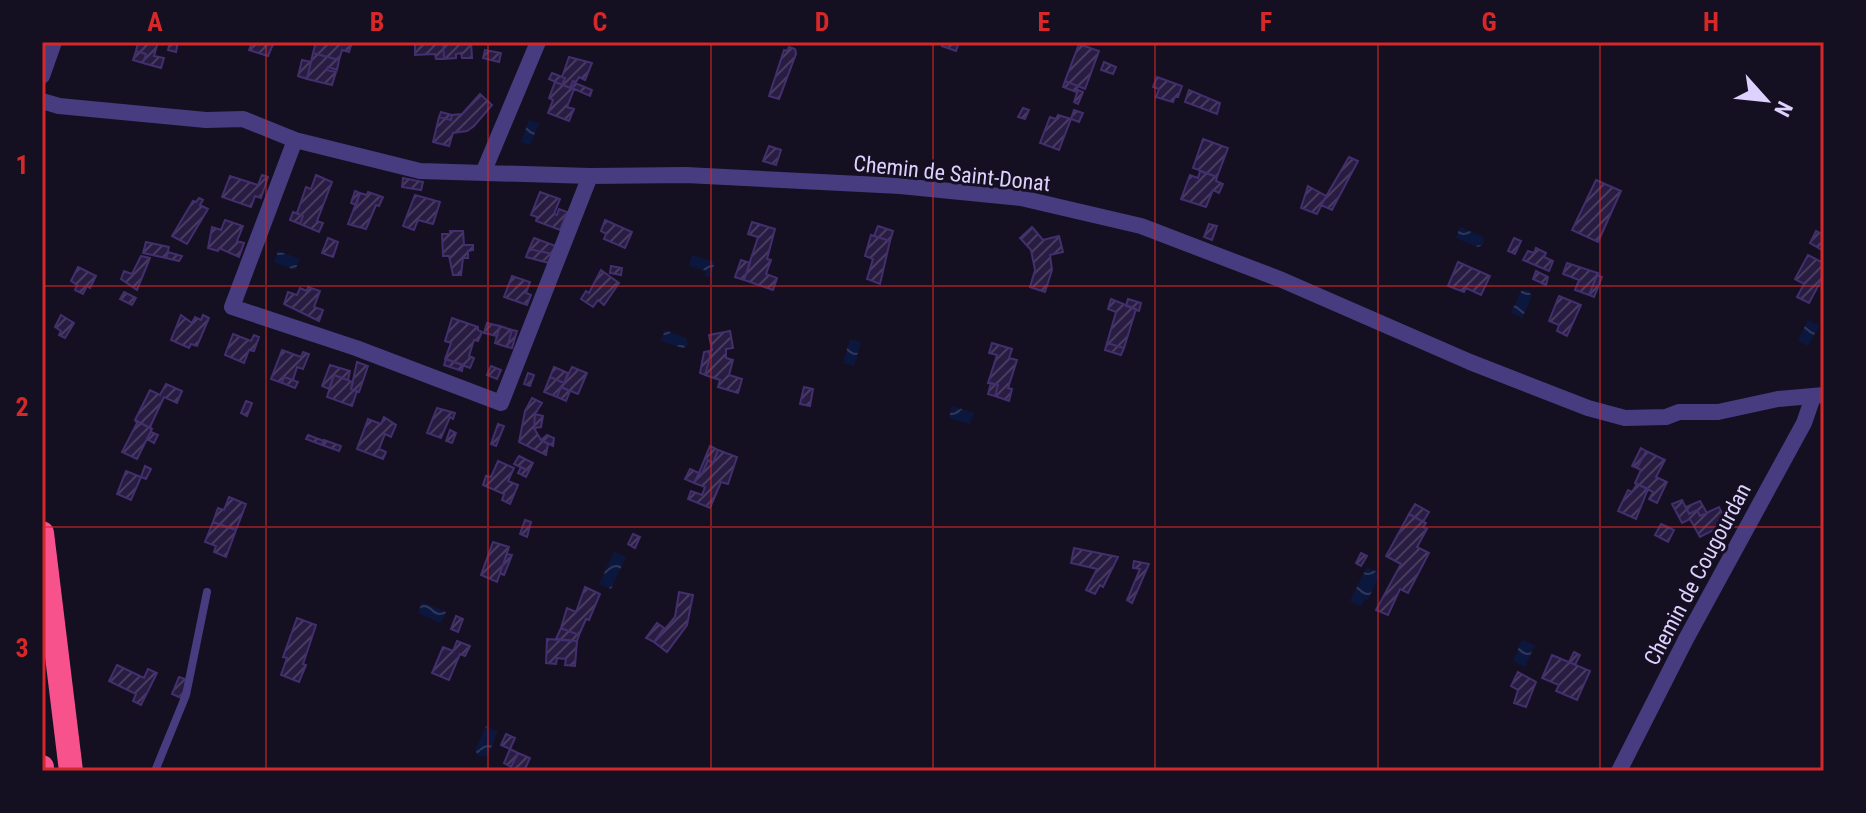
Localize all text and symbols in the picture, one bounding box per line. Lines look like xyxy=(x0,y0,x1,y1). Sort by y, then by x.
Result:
text: A xyxy=(147,7,163,37)
text: B xyxy=(370,7,384,37)
text: C xyxy=(593,7,608,37)
text: D xyxy=(815,7,829,37)
text: E xyxy=(1038,7,1051,37)
text: F xyxy=(1260,7,1272,37)
text: G xyxy=(1481,7,1497,37)
text: H xyxy=(1703,7,1719,37)
north arrow xyxy=(1726,60,1806,140)
text: N xyxy=(1769,97,1798,121)
text: 1 xyxy=(15,150,29,180)
street label: Chemin de Saint-Donat xyxy=(852,151,1052,196)
text: 2 xyxy=(15,392,29,422)
street label: Chemin de Cougourdan xyxy=(1639,479,1756,669)
text: 3 xyxy=(15,633,29,663)

